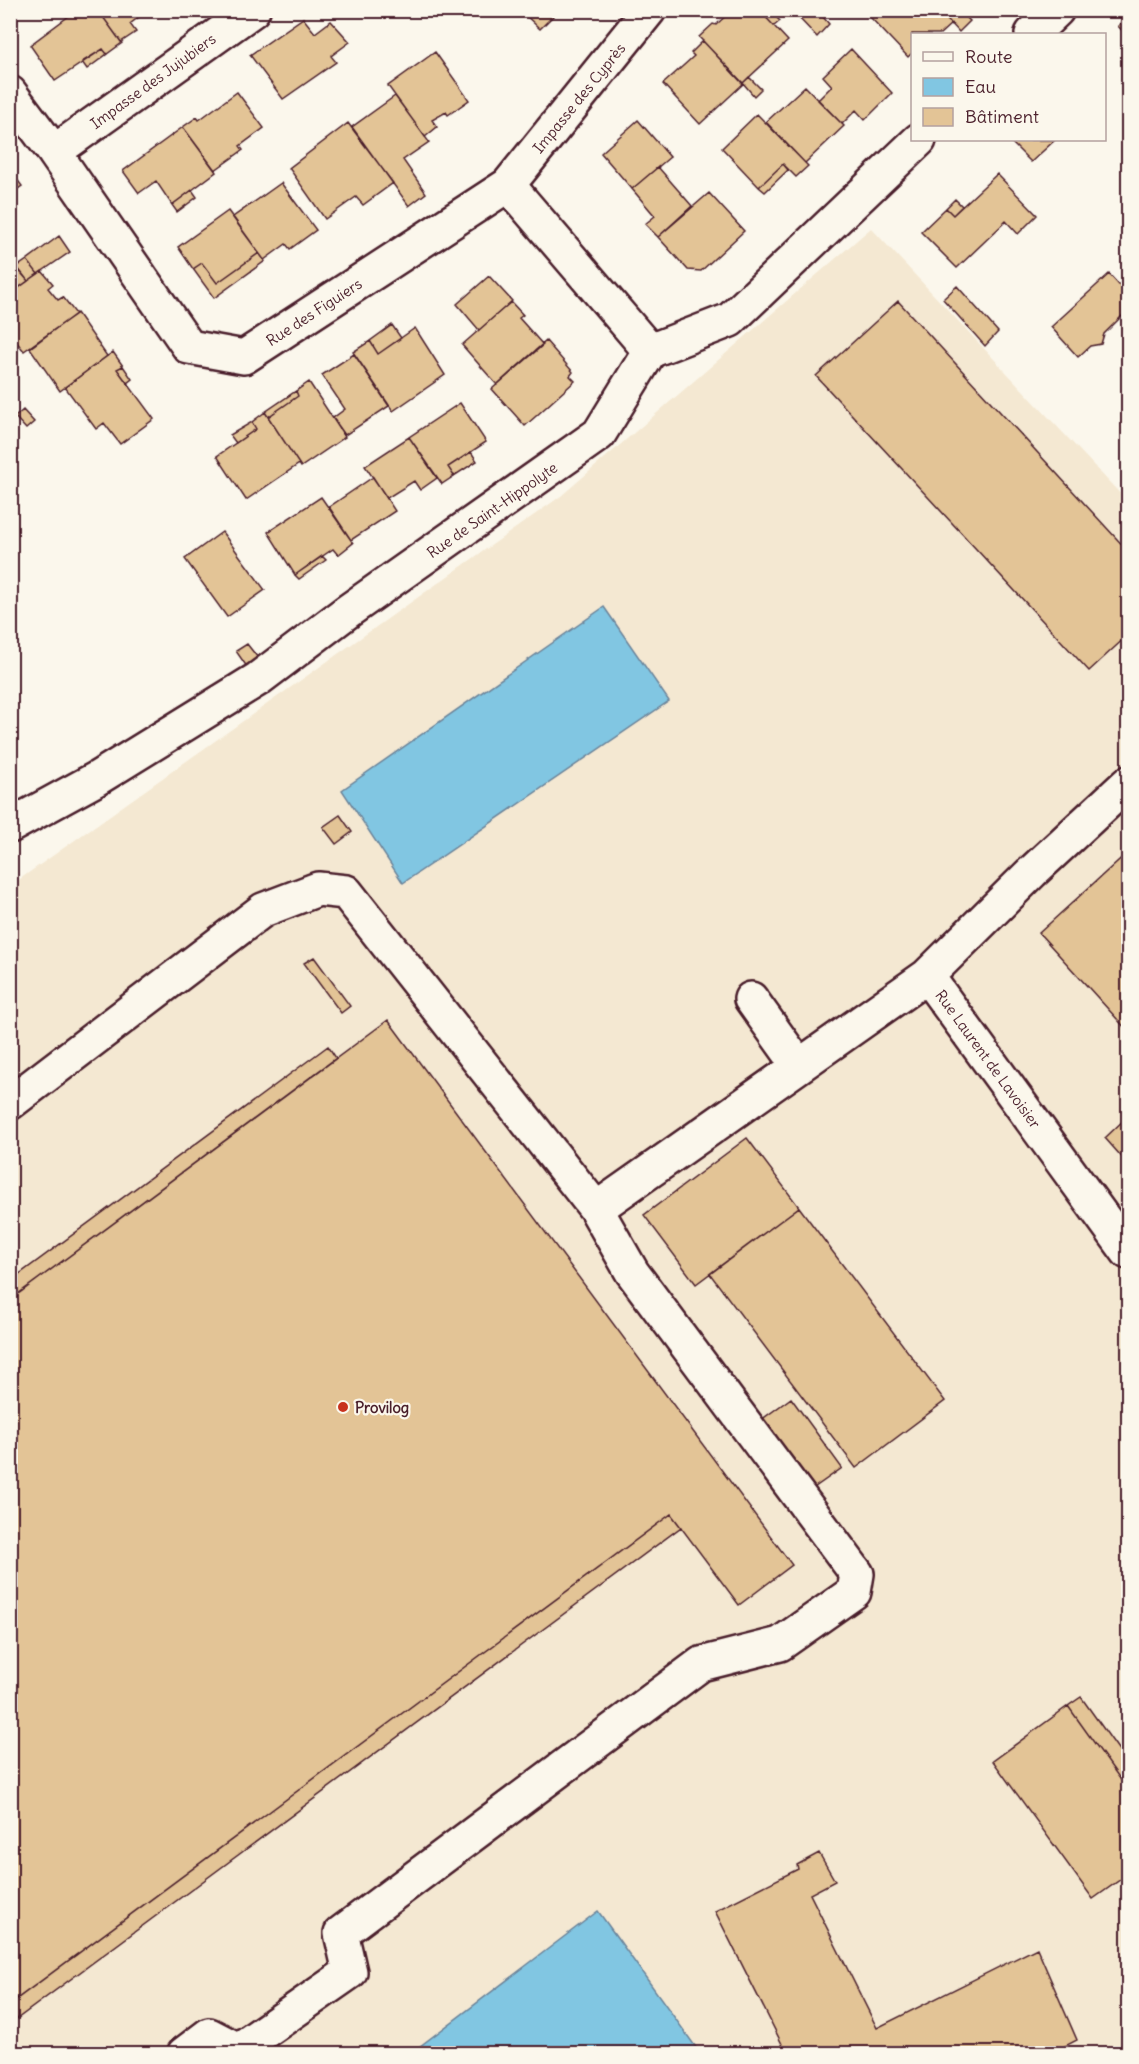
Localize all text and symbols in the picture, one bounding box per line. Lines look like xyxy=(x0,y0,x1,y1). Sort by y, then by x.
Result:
street label: Impasse des Jujubiers xyxy=(87,29,220,133)
legend xyxy=(911,33,1106,141)
street label: Impasse des Cyprès xyxy=(529,39,629,157)
text: Route xyxy=(965,45,1013,68)
text: Eau xyxy=(965,75,996,98)
text: Bâtiment xyxy=(965,105,1039,128)
street label: Rue des Figuiers xyxy=(263,274,366,350)
street label: Rue de Saint-Hippolyte xyxy=(423,458,561,562)
street label: Rue Laurent de Lavoisier xyxy=(931,986,1045,1132)
place label: Provilog xyxy=(355,1398,409,1418)
marker: Provilog xyxy=(336,1400,350,1414)

